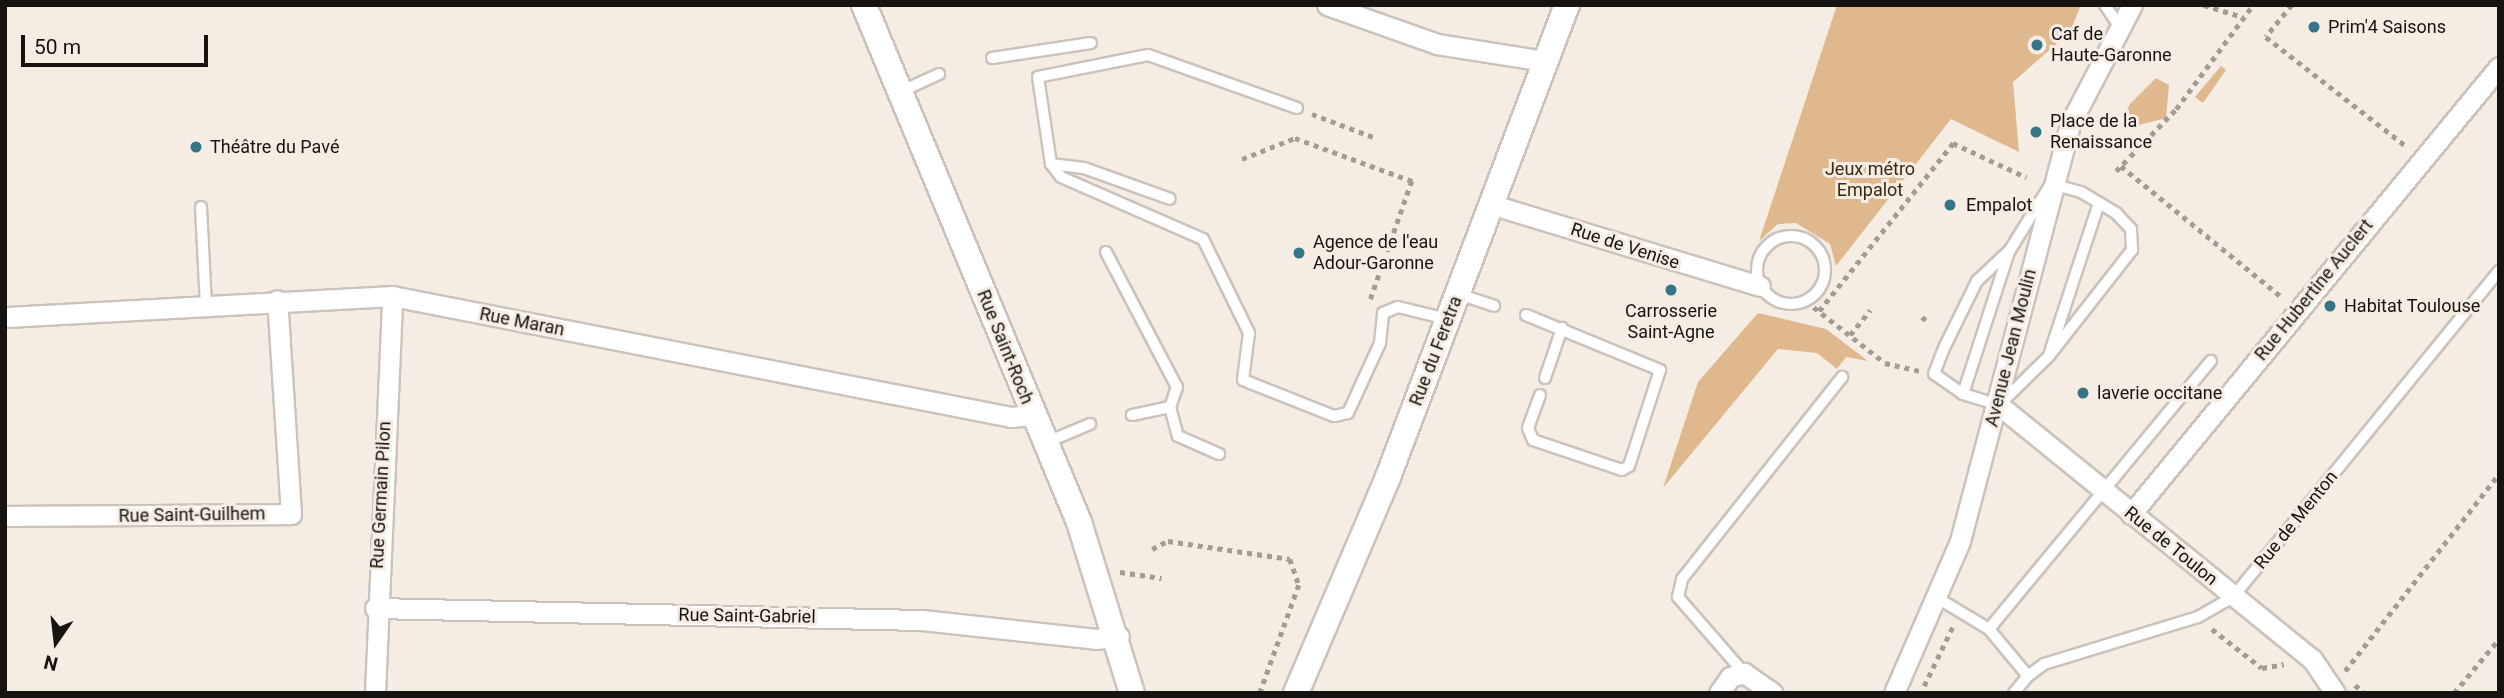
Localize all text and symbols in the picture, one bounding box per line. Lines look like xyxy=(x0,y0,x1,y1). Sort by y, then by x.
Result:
place label: Prim'4 Saisons xyxy=(2328,16,2446,38)
marker: Prim'4 Saisons xyxy=(2306,19,2322,35)
scale bar xyxy=(24,21,212,65)
place label: Caf de Haute-Garonne xyxy=(2051,24,2172,66)
text: 50 m xyxy=(34,35,81,59)
marker: Caf de Haute-Garonne xyxy=(2029,37,2045,53)
place label: Place de la Renaissance xyxy=(2050,111,2152,154)
marker: Place de la Renaissance xyxy=(2028,124,2044,140)
place label: Théâtre du Pavé xyxy=(210,136,339,158)
marker: Théâtre du Pavé xyxy=(188,139,204,155)
park label: Jeux métro Empalot xyxy=(1825,159,1915,202)
place label: Empalot xyxy=(1966,194,2032,216)
marker: Empalot xyxy=(1940,195,1960,215)
street label: Rue Hubertine Auclert xyxy=(2250,215,2378,365)
street label: Rue de Venise xyxy=(1568,218,1682,274)
place label: Agence de l'eau Adour-Garonne xyxy=(1313,232,1438,274)
marker: Agence de l'eau Adour-Garonne xyxy=(1291,245,1307,261)
street label: Avenue Jean Moulin xyxy=(1981,267,2041,429)
marker: Carrosserie Saint-Agne xyxy=(1663,282,1679,298)
street label: Rue Saint-Roch xyxy=(972,287,1038,407)
street label: Rue du Feretra xyxy=(1405,293,1467,409)
place label: Habitat Toulouse xyxy=(2344,295,2481,317)
marker: Habitat Toulouse xyxy=(2322,298,2338,314)
place label: Carrosserie Saint-Agne xyxy=(1625,301,1717,344)
street label: Rue Maran xyxy=(478,303,566,341)
place label: laverie occitane xyxy=(2097,382,2222,404)
marker: laverie occitane xyxy=(2075,385,2091,401)
street label: Rue Germain Pilon xyxy=(366,421,396,569)
street label: Rue de Menton xyxy=(2250,466,2342,574)
street label: Rue de Toulon xyxy=(2120,502,2222,590)
street label: Rue Saint-Guilhem xyxy=(118,503,266,527)
street label: Rue Saint-Gabriel xyxy=(678,604,816,628)
north arrow xyxy=(21,607,91,677)
text: N xyxy=(42,650,60,676)

